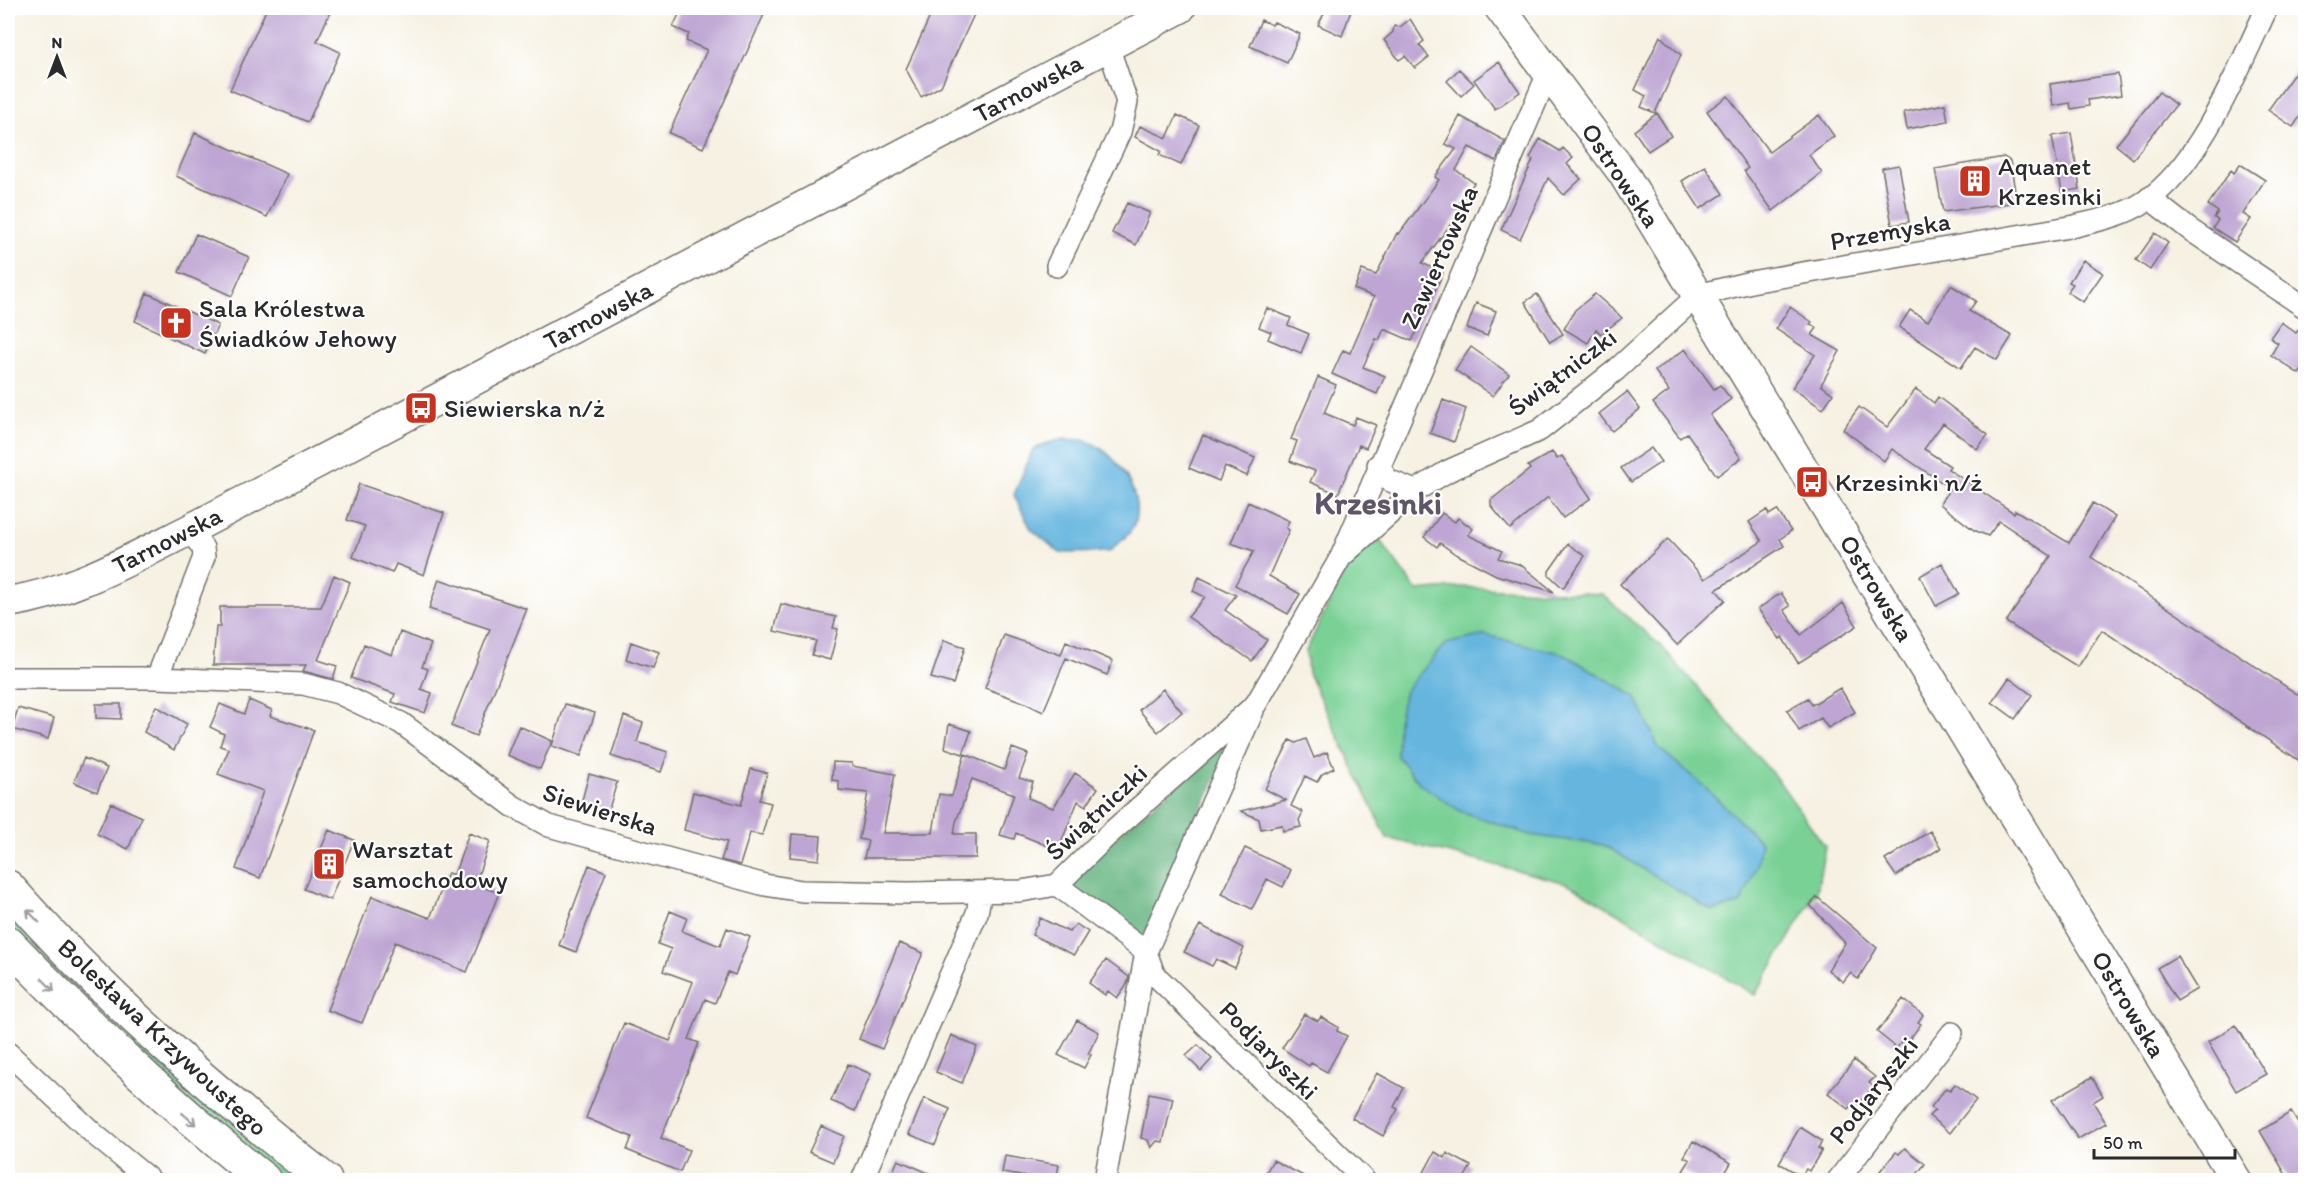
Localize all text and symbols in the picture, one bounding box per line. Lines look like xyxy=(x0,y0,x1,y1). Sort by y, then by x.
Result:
north arrow xyxy=(27,27,87,87)
text: N xyxy=(52,33,62,52)
street label: Tarnowska xyxy=(968,46,1088,130)
street label: Ostrowska xyxy=(1574,117,1668,234)
place label: Aquanet Krzesinki xyxy=(1998,150,2102,212)
building icon: Aquanet Krzesinki xyxy=(1957,163,1993,199)
street label: Zawiertowska xyxy=(1393,180,1485,334)
street label: Przemyska xyxy=(1827,205,1953,257)
street label: Tarnowska xyxy=(538,273,658,357)
place label: Sala Królestwa Świadków Jehowy xyxy=(199,292,397,354)
church icon: Sala Królestwa Świadków Jehowy xyxy=(158,305,194,341)
street label: Świątniczki xyxy=(1501,321,1623,423)
bus stop icon: Siewierska n/ż xyxy=(403,390,439,426)
place label: Siewierska n/ż xyxy=(444,392,605,424)
bus stop icon: Krzesinki n/ż xyxy=(1794,464,1830,500)
place label: Krzesinki n/ż xyxy=(1835,466,1982,498)
district label: Krzesinki xyxy=(1314,484,1442,522)
street label: Tarnowska xyxy=(107,499,228,581)
street label: Ostrowska xyxy=(1833,529,1922,648)
street label: Świątniczki xyxy=(1038,757,1154,867)
street label: Siewierska xyxy=(539,776,661,843)
place label: Warsztat samochodowy xyxy=(352,833,508,895)
building icon: Warsztat samochodowy xyxy=(311,846,347,882)
one-way arrow xyxy=(26,908,41,923)
street label: Bolesława Krzywoustego xyxy=(51,931,275,1143)
street label: Ostrowska xyxy=(2085,945,2174,1064)
one-way arrow xyxy=(41,977,55,992)
street label: Podjaryszki xyxy=(1213,994,1325,1106)
street label: Podjaryszki xyxy=(1821,1030,1925,1150)
one-way arrow xyxy=(181,1112,196,1126)
scale bar xyxy=(2094,1122,2235,1160)
text: 50 m xyxy=(2103,1132,2143,1154)

